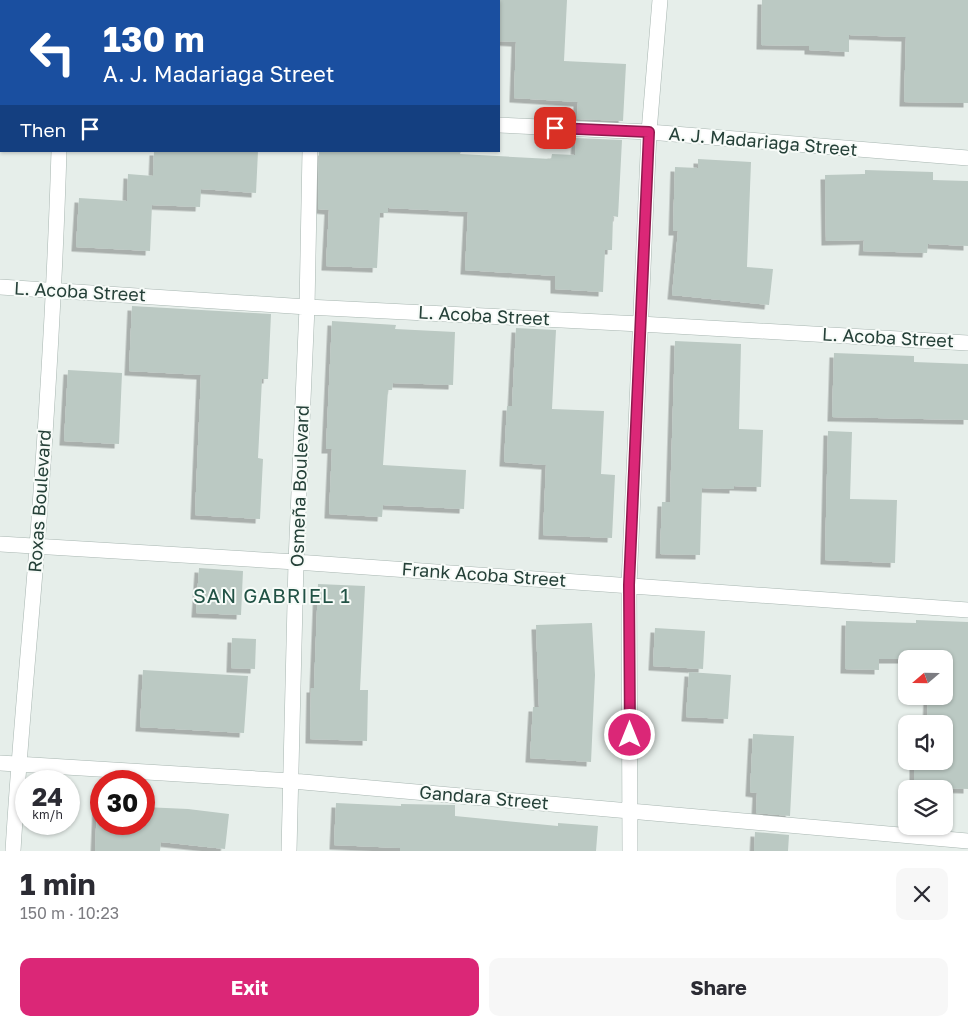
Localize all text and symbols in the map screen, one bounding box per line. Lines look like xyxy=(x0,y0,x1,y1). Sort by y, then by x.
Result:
text: 130 m xyxy=(103,18,205,60)
icon: left xyxy=(20,20,85,85)
text: A. J. Madariaga Street xyxy=(103,60,335,87)
pin xyxy=(534,107,576,149)
icon: arrive xyxy=(541,114,569,142)
icon: arrive xyxy=(76,115,104,143)
text: Then xyxy=(20,118,66,141)
street label: A. J. Madariaga Street xyxy=(668,122,858,160)
street label: L. Acoba Street xyxy=(14,277,147,305)
street label: L. Acoba Street xyxy=(418,301,551,329)
street label: L. Acoba Street xyxy=(822,323,955,351)
street label: Osmeña Boulevard xyxy=(285,405,313,567)
street label: Roxas Boulevard xyxy=(23,429,55,573)
street label: Frank Acoba Street xyxy=(401,557,567,591)
district label: SAN GABRIEL 1 xyxy=(193,583,351,607)
north arrow xyxy=(898,650,952,705)
map controls xyxy=(898,650,953,835)
position arrow xyxy=(603,708,655,760)
button: sound xyxy=(898,715,953,770)
speed limit sign: 30 xyxy=(90,770,155,835)
street label: Gandara Street xyxy=(418,780,550,814)
button: layers xyxy=(898,780,953,835)
text: 24 xyxy=(32,781,63,812)
text: km/h xyxy=(32,807,63,822)
text: 1 min xyxy=(20,866,96,902)
button: close xyxy=(896,868,948,920)
text: 150 m · 10:23 xyxy=(20,903,119,923)
button: Exit xyxy=(20,958,479,1016)
button: Share xyxy=(489,958,948,1016)

